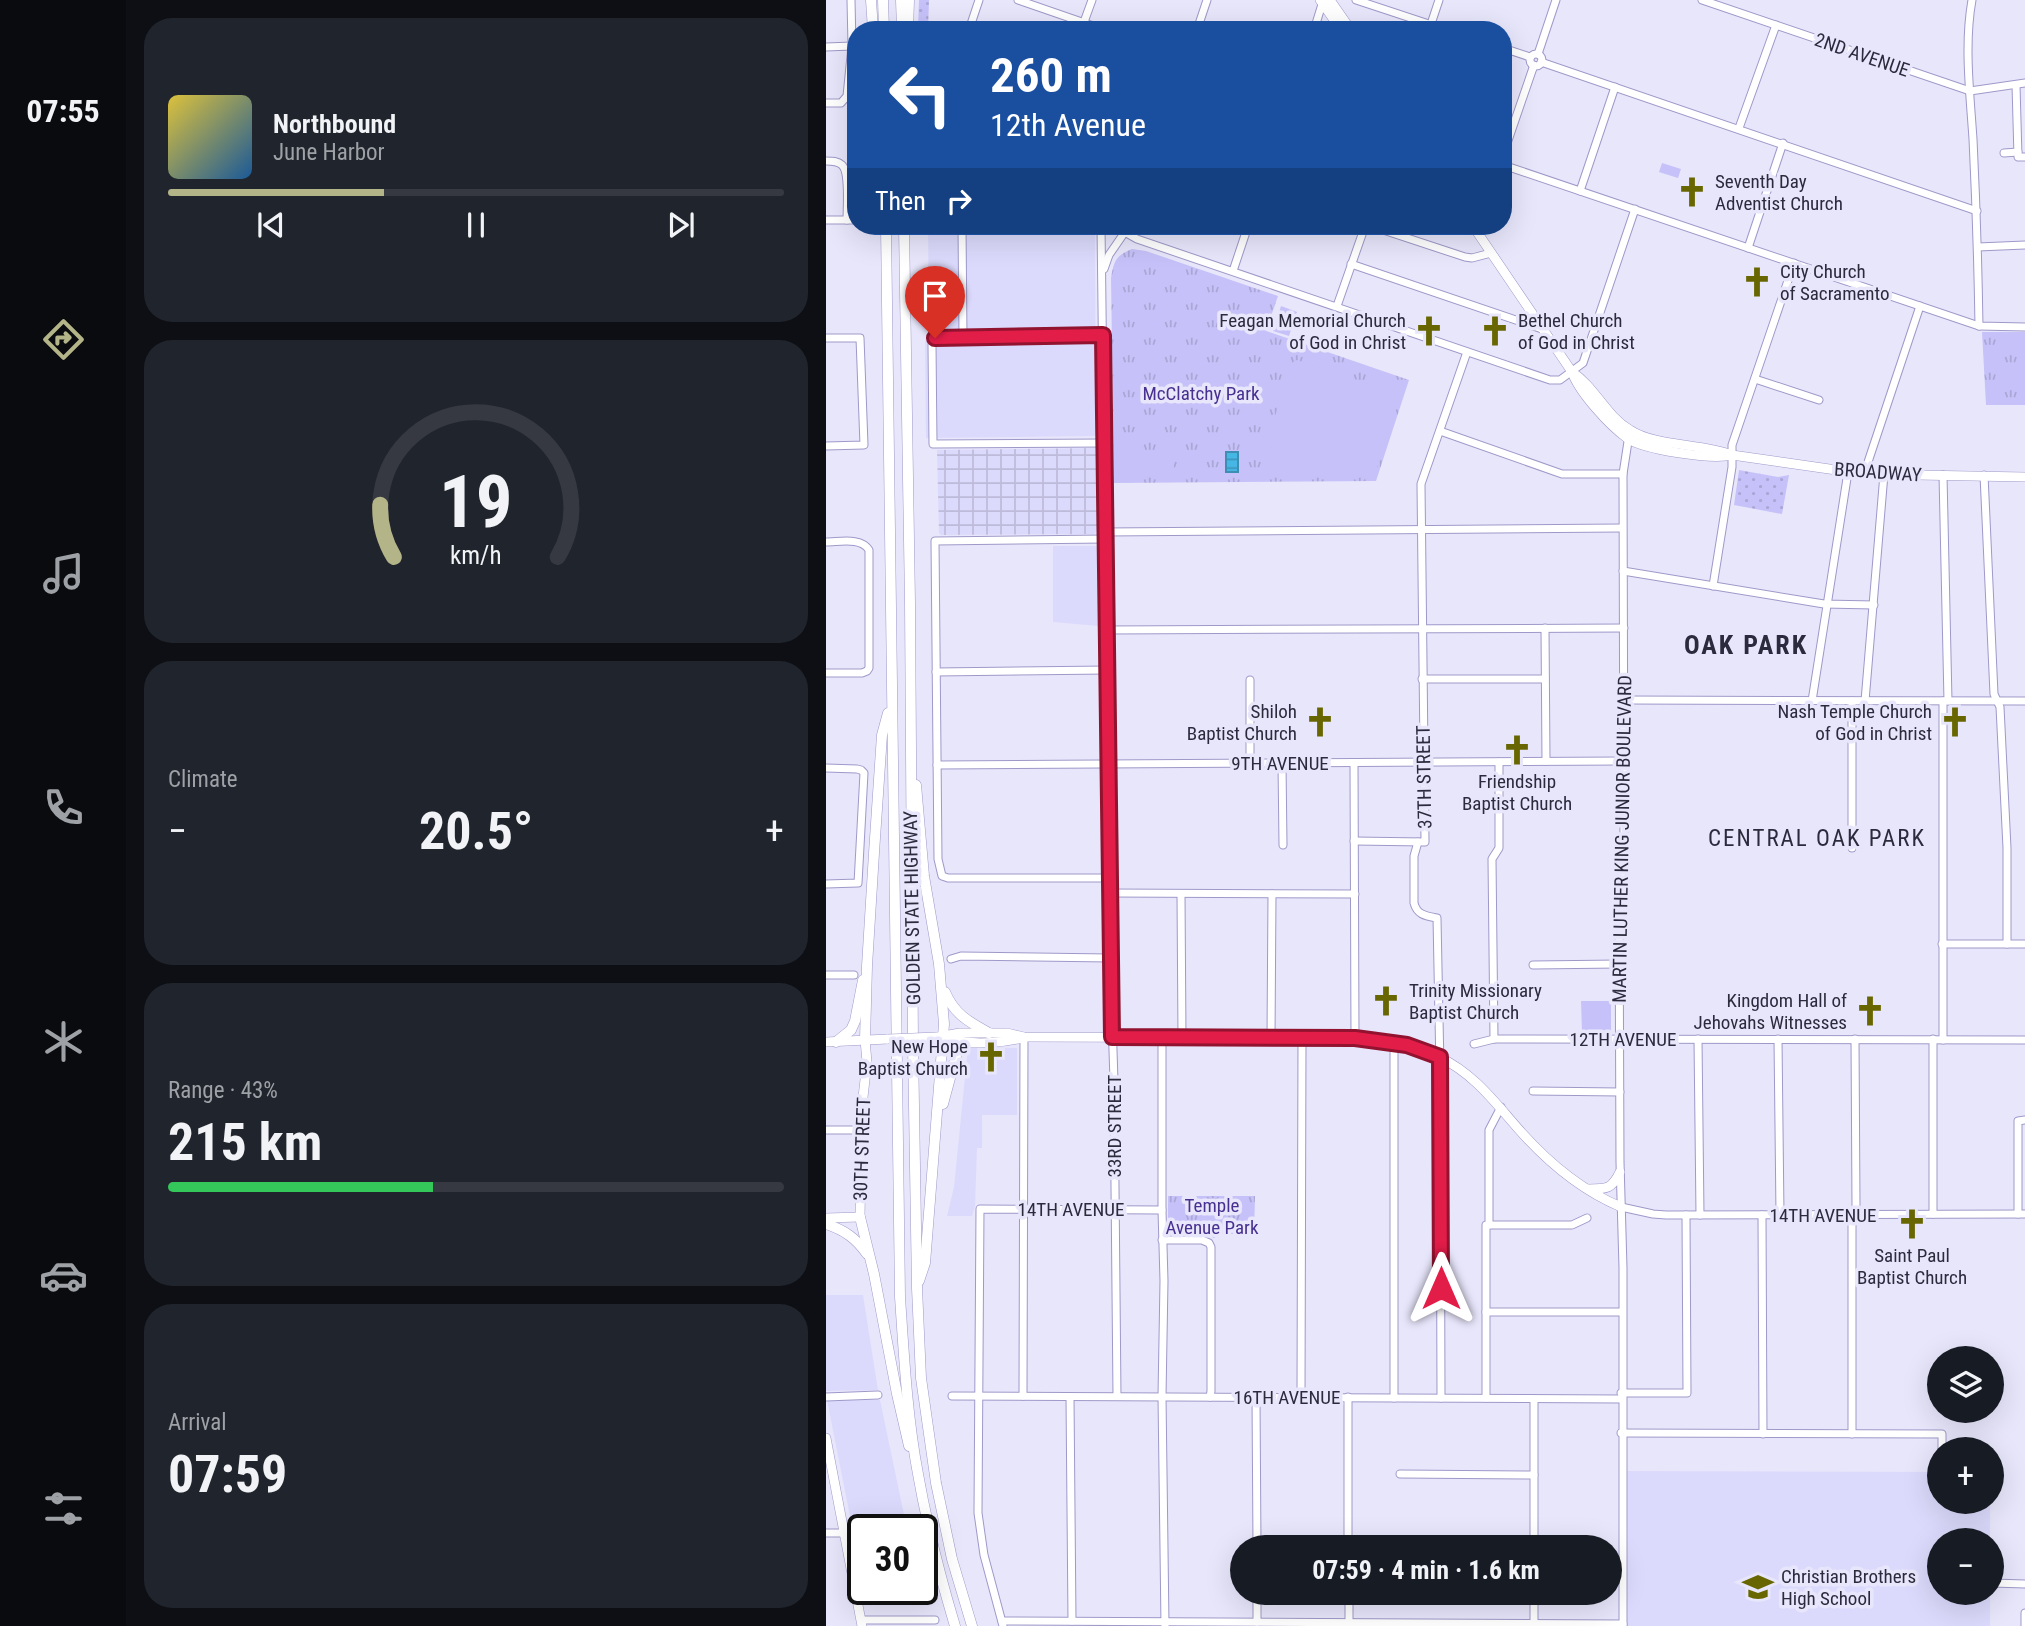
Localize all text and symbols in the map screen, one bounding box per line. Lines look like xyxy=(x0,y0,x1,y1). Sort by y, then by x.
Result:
street label: 2ND AVENUE xyxy=(1812,28,1912,82)
text: 260 m xyxy=(990,47,1112,104)
icon: left xyxy=(875,49,966,140)
text: 07:55 xyxy=(26,92,100,130)
text: 12th Avenue xyxy=(990,106,1146,144)
text: Northbound xyxy=(273,109,396,139)
text: June Harbor xyxy=(273,139,385,166)
place label: Seventh Day Adventist Church xyxy=(1715,170,1843,215)
church icon: Seventh Day Adventist Church xyxy=(1675,175,1709,209)
icon: right xyxy=(940,182,978,220)
text: Then xyxy=(875,186,926,216)
icon: previous xyxy=(252,206,290,244)
icon: pause xyxy=(457,206,495,244)
icon: next xyxy=(662,206,700,244)
place label: City Church of Sacramento xyxy=(1780,260,1890,305)
church icon: City Church of Sacramento xyxy=(1740,265,1774,299)
pin xyxy=(905,266,965,338)
icon: arrive xyxy=(916,277,954,315)
place label: Feagan Memorial Church of God in Christ xyxy=(1219,309,1406,354)
place label: Bethel Church of God in Christ xyxy=(1518,309,1635,354)
church icon: Feagan Memorial Church of God in Christ xyxy=(1412,314,1446,348)
church icon: Bethel Church of God in Christ xyxy=(1478,314,1512,348)
icon: directions xyxy=(39,315,88,364)
park label: McClatchy Park xyxy=(1142,382,1260,405)
street label: BROADWAY xyxy=(1833,457,1923,487)
text: 19 xyxy=(439,460,513,546)
text: km/h xyxy=(450,541,502,570)
icon: music xyxy=(39,549,88,598)
district label: OAK PARK xyxy=(1684,630,1808,660)
street label: MARTIN LUTHER KING JUNIOR BOULEVARD xyxy=(1608,675,1636,1003)
place label: Shiloh Baptist Church xyxy=(1187,700,1297,745)
place label: Nash Temple Church of God in Christ xyxy=(1777,700,1932,745)
church icon: Shiloh Baptist Church xyxy=(1303,705,1337,739)
church icon: Nash Temple Church of God in Christ xyxy=(1938,705,1972,739)
street label: 37TH STREET xyxy=(1412,725,1436,829)
church icon: Friendship Baptist Church xyxy=(1500,733,1534,767)
street label: 9TH AVENUE xyxy=(1231,752,1329,775)
text: Climate xyxy=(168,766,238,793)
place label: Friendship Baptist Church xyxy=(1462,770,1572,815)
icon: phone xyxy=(39,783,88,832)
text: 20.5° xyxy=(419,801,533,862)
text: − xyxy=(168,809,187,853)
text: + xyxy=(765,809,784,853)
street label: GOLDEN STATE HIGHWAY xyxy=(899,811,925,1005)
district label: CENTRAL OAK PARK xyxy=(1708,825,1926,852)
place label: Trinity Missionary Baptist Church xyxy=(1409,979,1542,1024)
church icon: Trinity Missionary Baptist Church xyxy=(1369,984,1403,1018)
place label: Kingdom Hall of Jehovahs Witnesses xyxy=(1694,989,1847,1034)
church icon: Kingdom Hall of Jehovahs Witnesses xyxy=(1853,994,1887,1028)
icon: climate xyxy=(39,1017,88,1066)
street label: 12TH AVENUE xyxy=(1570,1028,1676,1051)
place label: New Hope Baptist Church xyxy=(858,1035,968,1080)
church icon: New Hope Baptist Church xyxy=(974,1040,1008,1074)
street label: 33RD STREET xyxy=(1103,1074,1126,1177)
text: Range · 43% xyxy=(168,1077,278,1104)
street label: 30TH STREET xyxy=(849,1097,875,1201)
text: 215 km xyxy=(168,1112,322,1173)
park label: Temple Avenue Park xyxy=(1166,1194,1259,1239)
street label: 14TH AVENUE xyxy=(1018,1198,1124,1221)
street label: 14TH AVENUE xyxy=(1770,1204,1876,1227)
church icon: Saint Paul Baptist Church xyxy=(1895,1207,1929,1241)
place label: Saint Paul Baptist Church xyxy=(1857,1244,1967,1289)
icon: car xyxy=(39,1251,88,1300)
position arrow xyxy=(1404,1251,1478,1325)
map controls xyxy=(1927,1346,2004,1605)
button: layers xyxy=(1927,1346,2004,1423)
street label: 16TH AVENUE xyxy=(1234,1386,1340,1409)
text: Arrival xyxy=(168,1409,227,1436)
button: + xyxy=(1927,1437,2004,1514)
text: 07:59 xyxy=(168,1444,287,1505)
icon: filters xyxy=(39,1484,88,1533)
speed limit sign: 30 xyxy=(847,1514,938,1605)
button: − xyxy=(1927,1528,2004,1605)
text: 07:59 · 4 min · 1.6 km xyxy=(1312,1555,1540,1585)
place label: Christian Brothers High School xyxy=(1781,1565,1916,1610)
school or university icon: Christian Brothers High School xyxy=(1741,1570,1775,1604)

